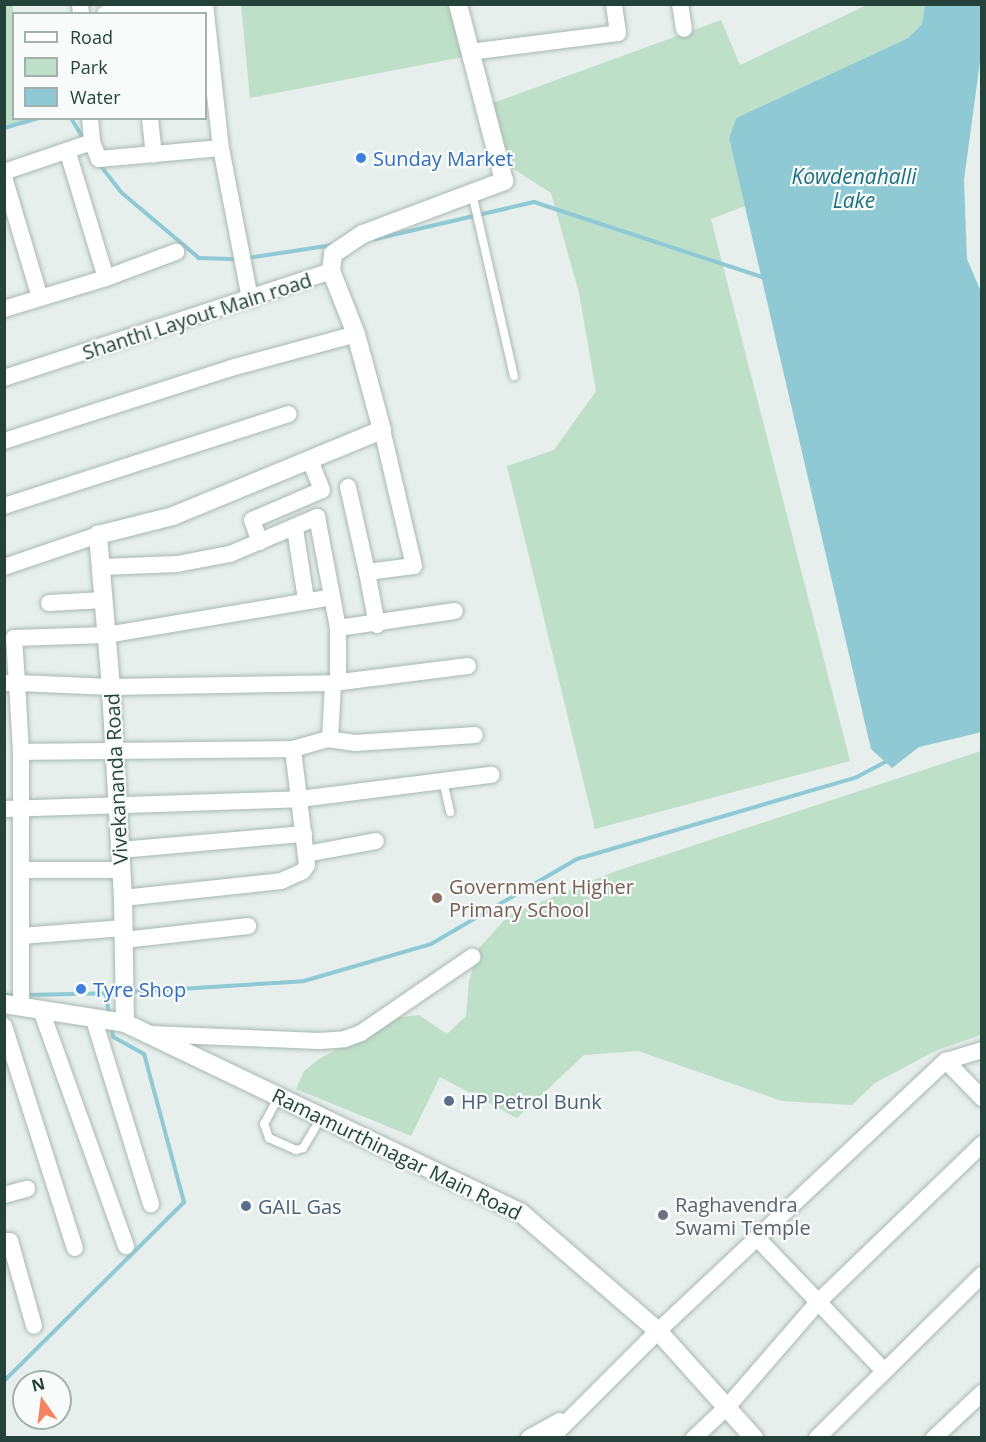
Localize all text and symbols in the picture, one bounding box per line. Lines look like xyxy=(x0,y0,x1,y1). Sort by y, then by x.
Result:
legend xyxy=(12,12,207,120)
text: Road xyxy=(70,25,113,49)
text: Park xyxy=(70,55,108,79)
text: Water xyxy=(70,85,121,109)
place label: Sunday Market xyxy=(373,146,513,170)
marker: Sunday Market xyxy=(354,151,368,165)
water label: Kowdenahalli Lake xyxy=(791,163,917,213)
street label: Shanthi Layout Main road xyxy=(79,268,315,364)
street label: Vivekananda Road xyxy=(100,693,132,865)
place label: Government Higher Primary School xyxy=(449,874,634,921)
marker: Government Higher Primary School xyxy=(430,891,444,905)
place label: Tyre Shop xyxy=(93,977,186,1001)
marker: Tyre Shop xyxy=(74,982,88,996)
street label: Ramamurthinagar Main Road xyxy=(268,1083,526,1225)
place label: HP Petrol Bunk xyxy=(461,1089,602,1113)
marker: HP Petrol Bunk xyxy=(442,1094,456,1108)
place label: Raghavendra Swami Temple xyxy=(675,1192,811,1239)
place label: GAIL Gas xyxy=(258,1194,342,1218)
marker: GAIL Gas xyxy=(239,1199,253,1213)
marker: Raghavendra Swami Temple xyxy=(656,1208,670,1222)
north arrow xyxy=(12,1370,72,1430)
text: N xyxy=(29,1372,47,1397)

